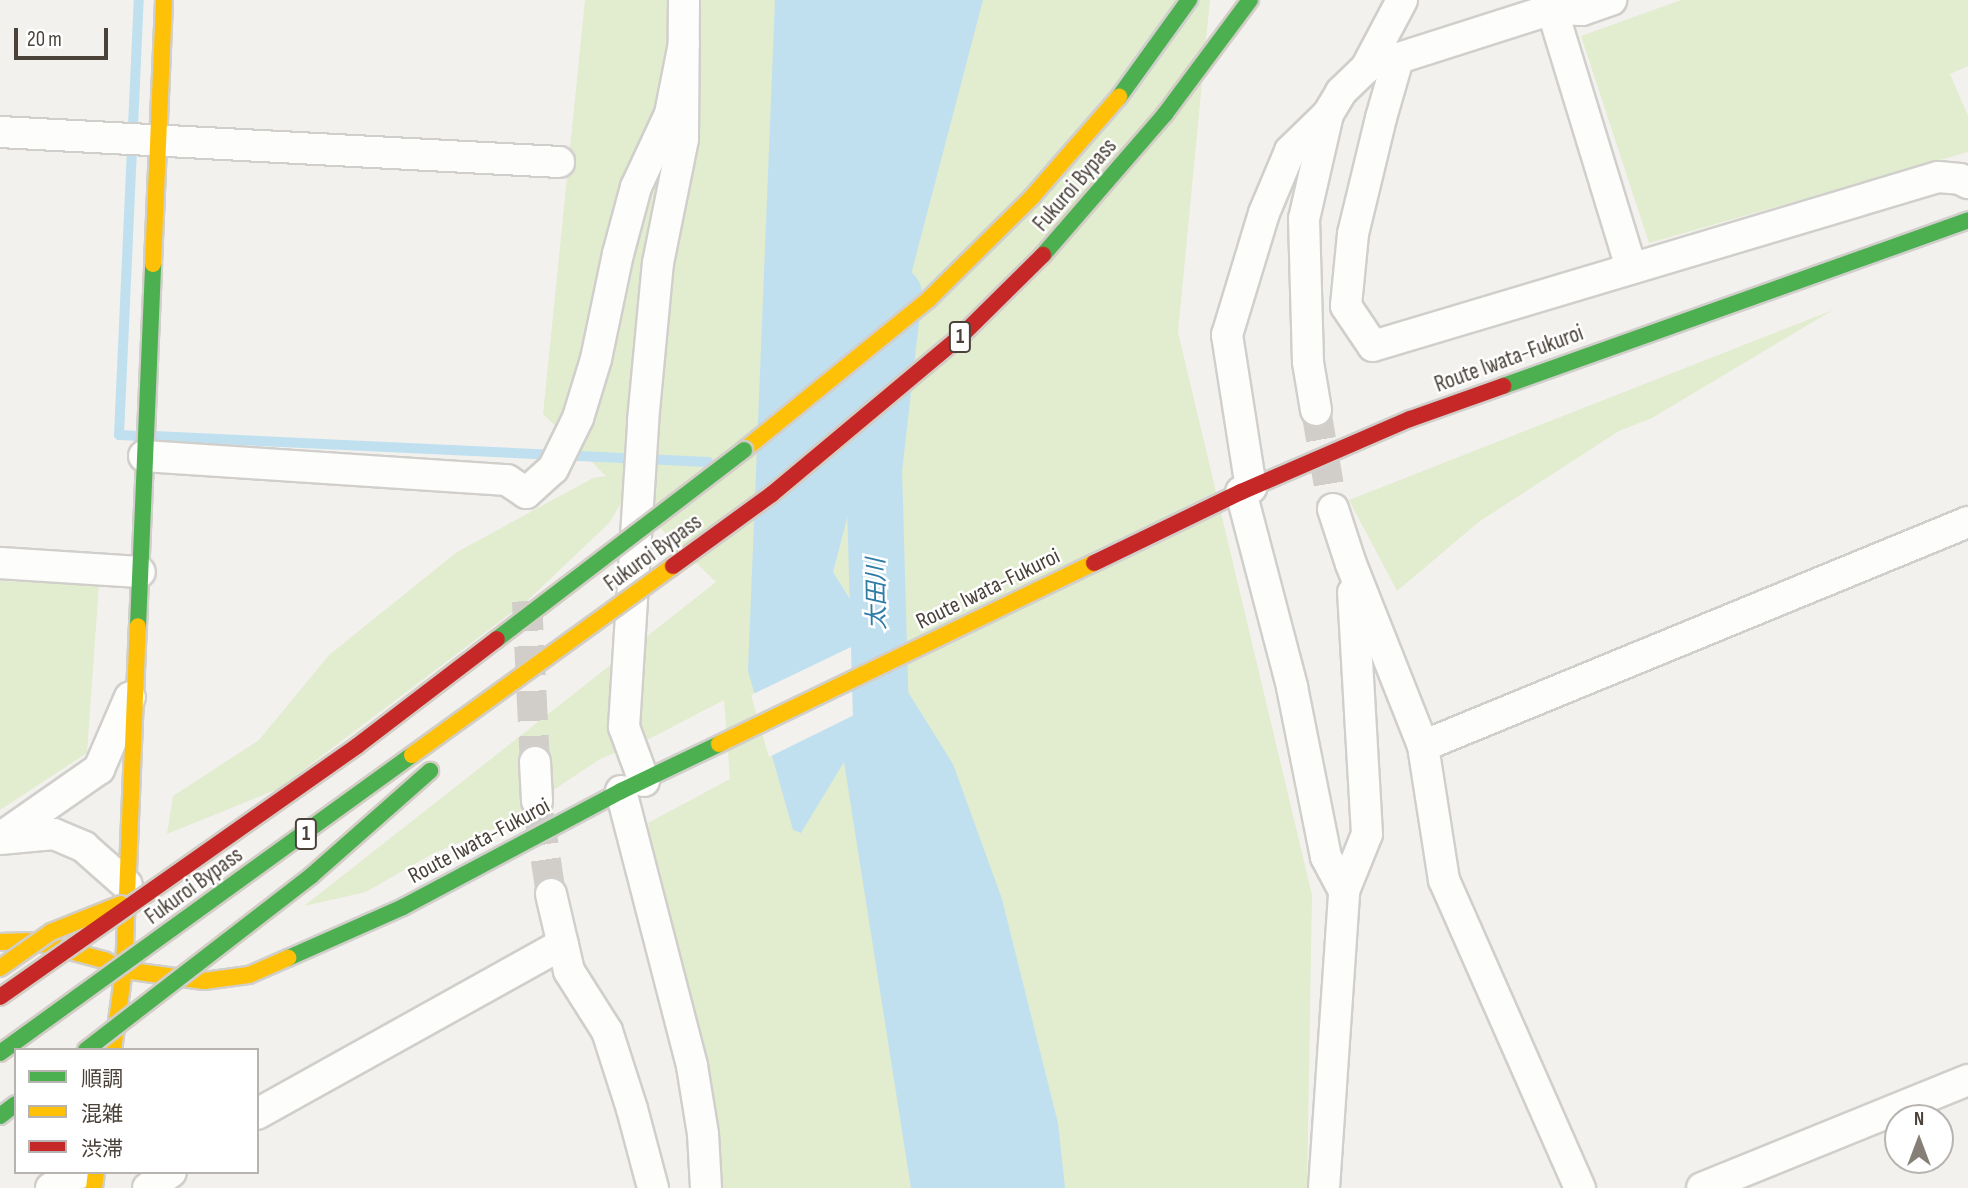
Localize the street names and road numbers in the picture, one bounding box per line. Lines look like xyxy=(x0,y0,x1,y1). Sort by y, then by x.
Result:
street label: Fukuroi Bypass xyxy=(1027,133,1123,237)
street label: Route Iwata-Fukuroi xyxy=(1431,319,1587,399)
road number: 1 xyxy=(948,320,972,354)
street label: Fukuroi Bypass xyxy=(599,508,707,598)
street label: Route Iwata-Fukuroi xyxy=(912,542,1064,636)
street label: Route Iwata-Fukuroi xyxy=(404,792,554,890)
road number: 1 xyxy=(294,816,318,852)
street label: Fukuroi Bypass xyxy=(140,841,248,931)

